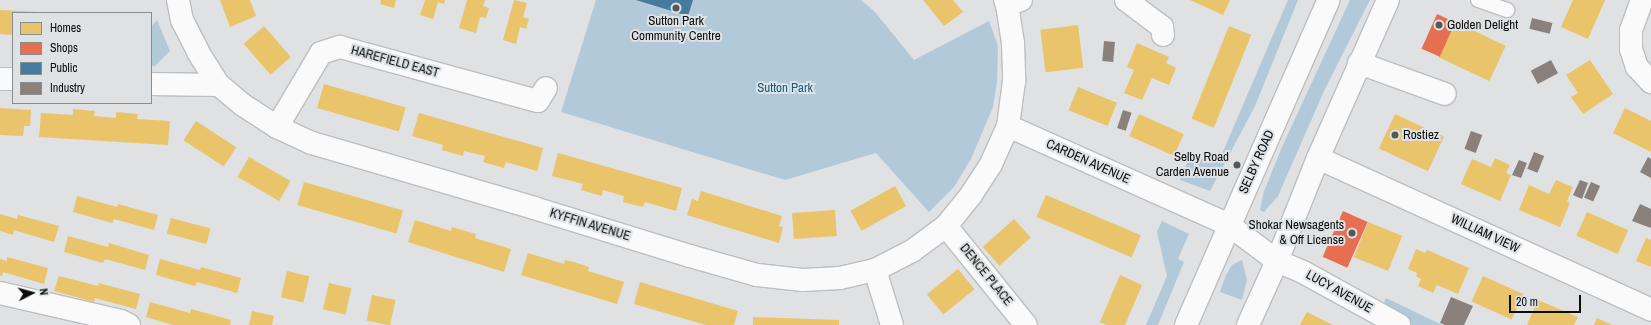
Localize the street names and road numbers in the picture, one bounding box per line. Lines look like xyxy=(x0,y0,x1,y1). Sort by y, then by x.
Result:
street label: HAREFIELD EAST xyxy=(349,43,441,81)
street label: SELBY ROAD xyxy=(1236,128,1278,196)
street label: CARDEN AVENUE xyxy=(1043,136,1133,188)
street label: KYFFIN AVENUE xyxy=(548,205,632,245)
street label: WILLIAM VIEW xyxy=(1448,211,1522,257)
street label: DENCE PLACE xyxy=(956,241,1016,309)
street label: LUCY AVENUE xyxy=(1303,267,1375,317)

